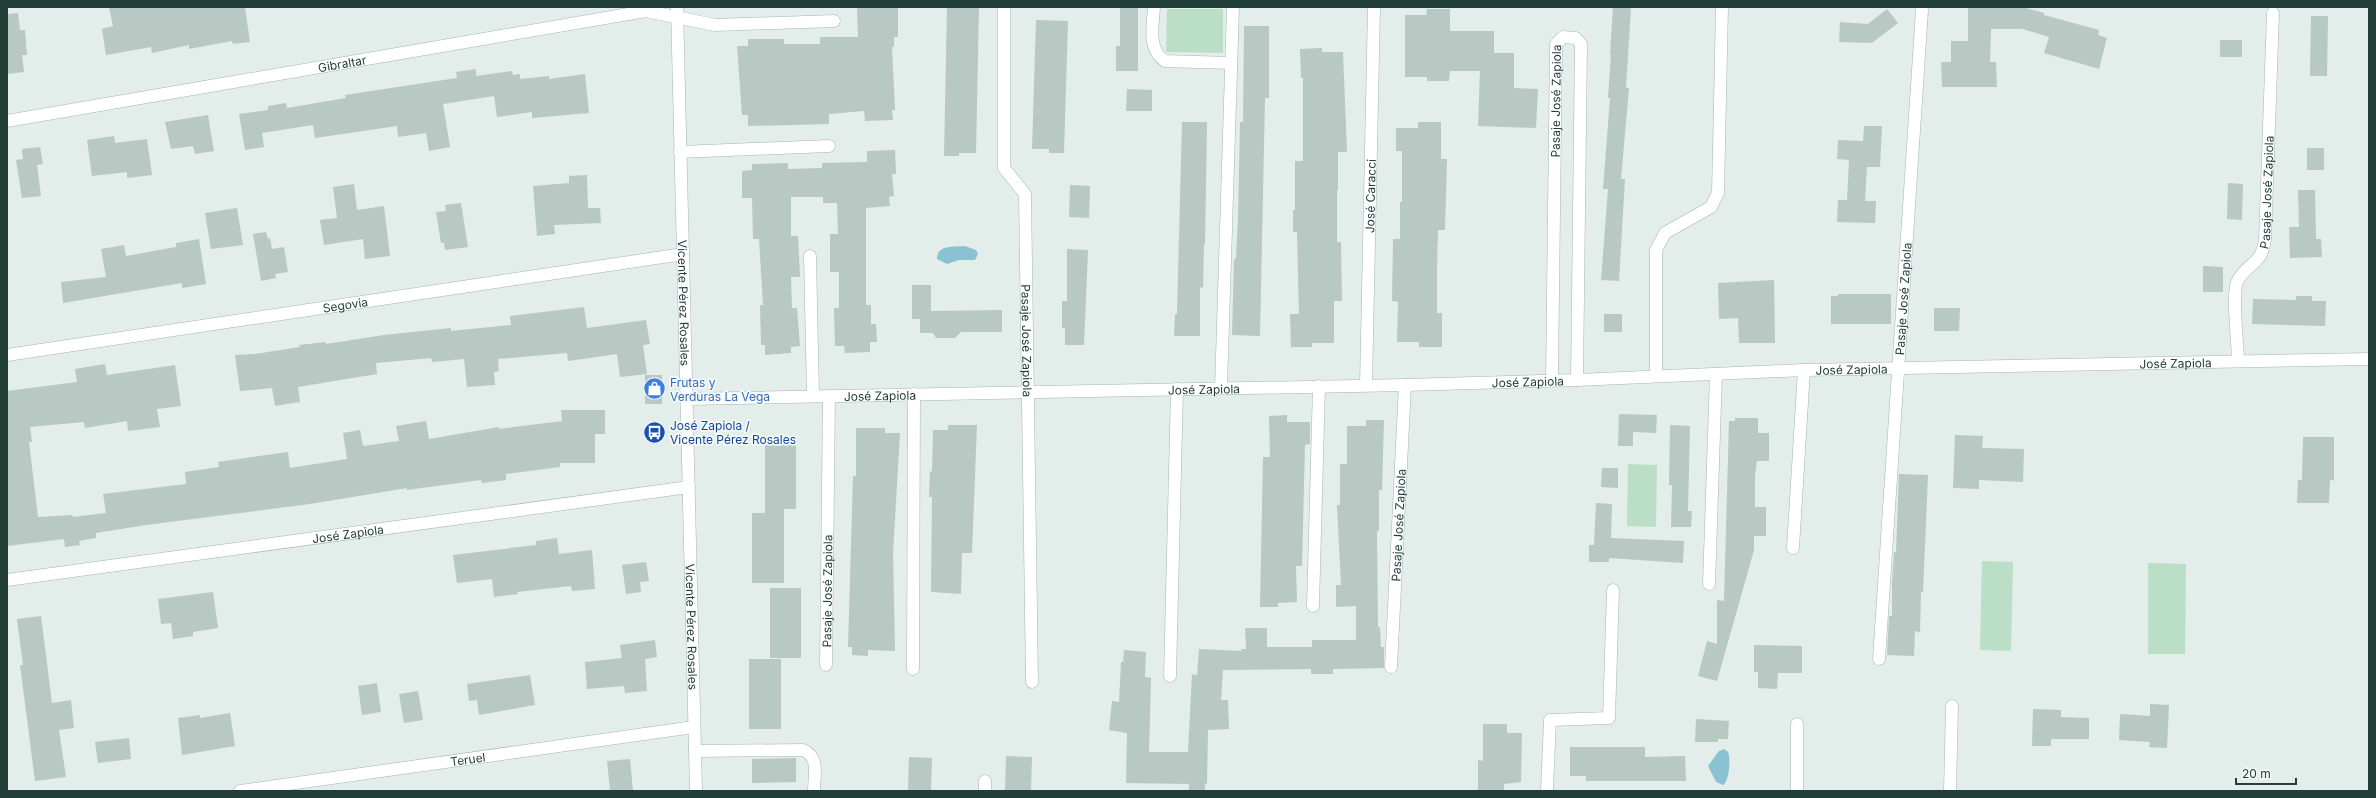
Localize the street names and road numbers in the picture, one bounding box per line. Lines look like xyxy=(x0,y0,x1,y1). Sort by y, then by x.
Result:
street label: Pasaje José Zapiola xyxy=(1547,44,1563,158)
street label: Gibraltar xyxy=(317,52,368,75)
street label: Pasaje José Zapiola xyxy=(2256,135,2276,250)
street label: José Caracci xyxy=(1362,159,1378,233)
street label: Vicente Pérez Rosales xyxy=(675,240,693,366)
street label: Pasaje José Zapiola xyxy=(1892,242,1914,356)
street label: Pasaje José Zapiola xyxy=(1019,284,1035,397)
street label: Segovia xyxy=(322,294,369,315)
street label: José Zapiola xyxy=(2139,355,2212,371)
street label: José Zapiola xyxy=(1815,361,1888,377)
street label: José Zapiola xyxy=(1492,373,1564,390)
street label: José Zapiola xyxy=(1168,381,1240,397)
street label: José Zapiola xyxy=(844,387,916,403)
street label: Pasaje José Zapiola xyxy=(1388,468,1408,582)
street label: José Zapiola xyxy=(311,521,385,546)
street label: Pasaje José Zapiola xyxy=(819,534,835,648)
street label: Vicente Pérez Rosales xyxy=(683,564,701,690)
street label: Teruel xyxy=(449,749,486,769)

